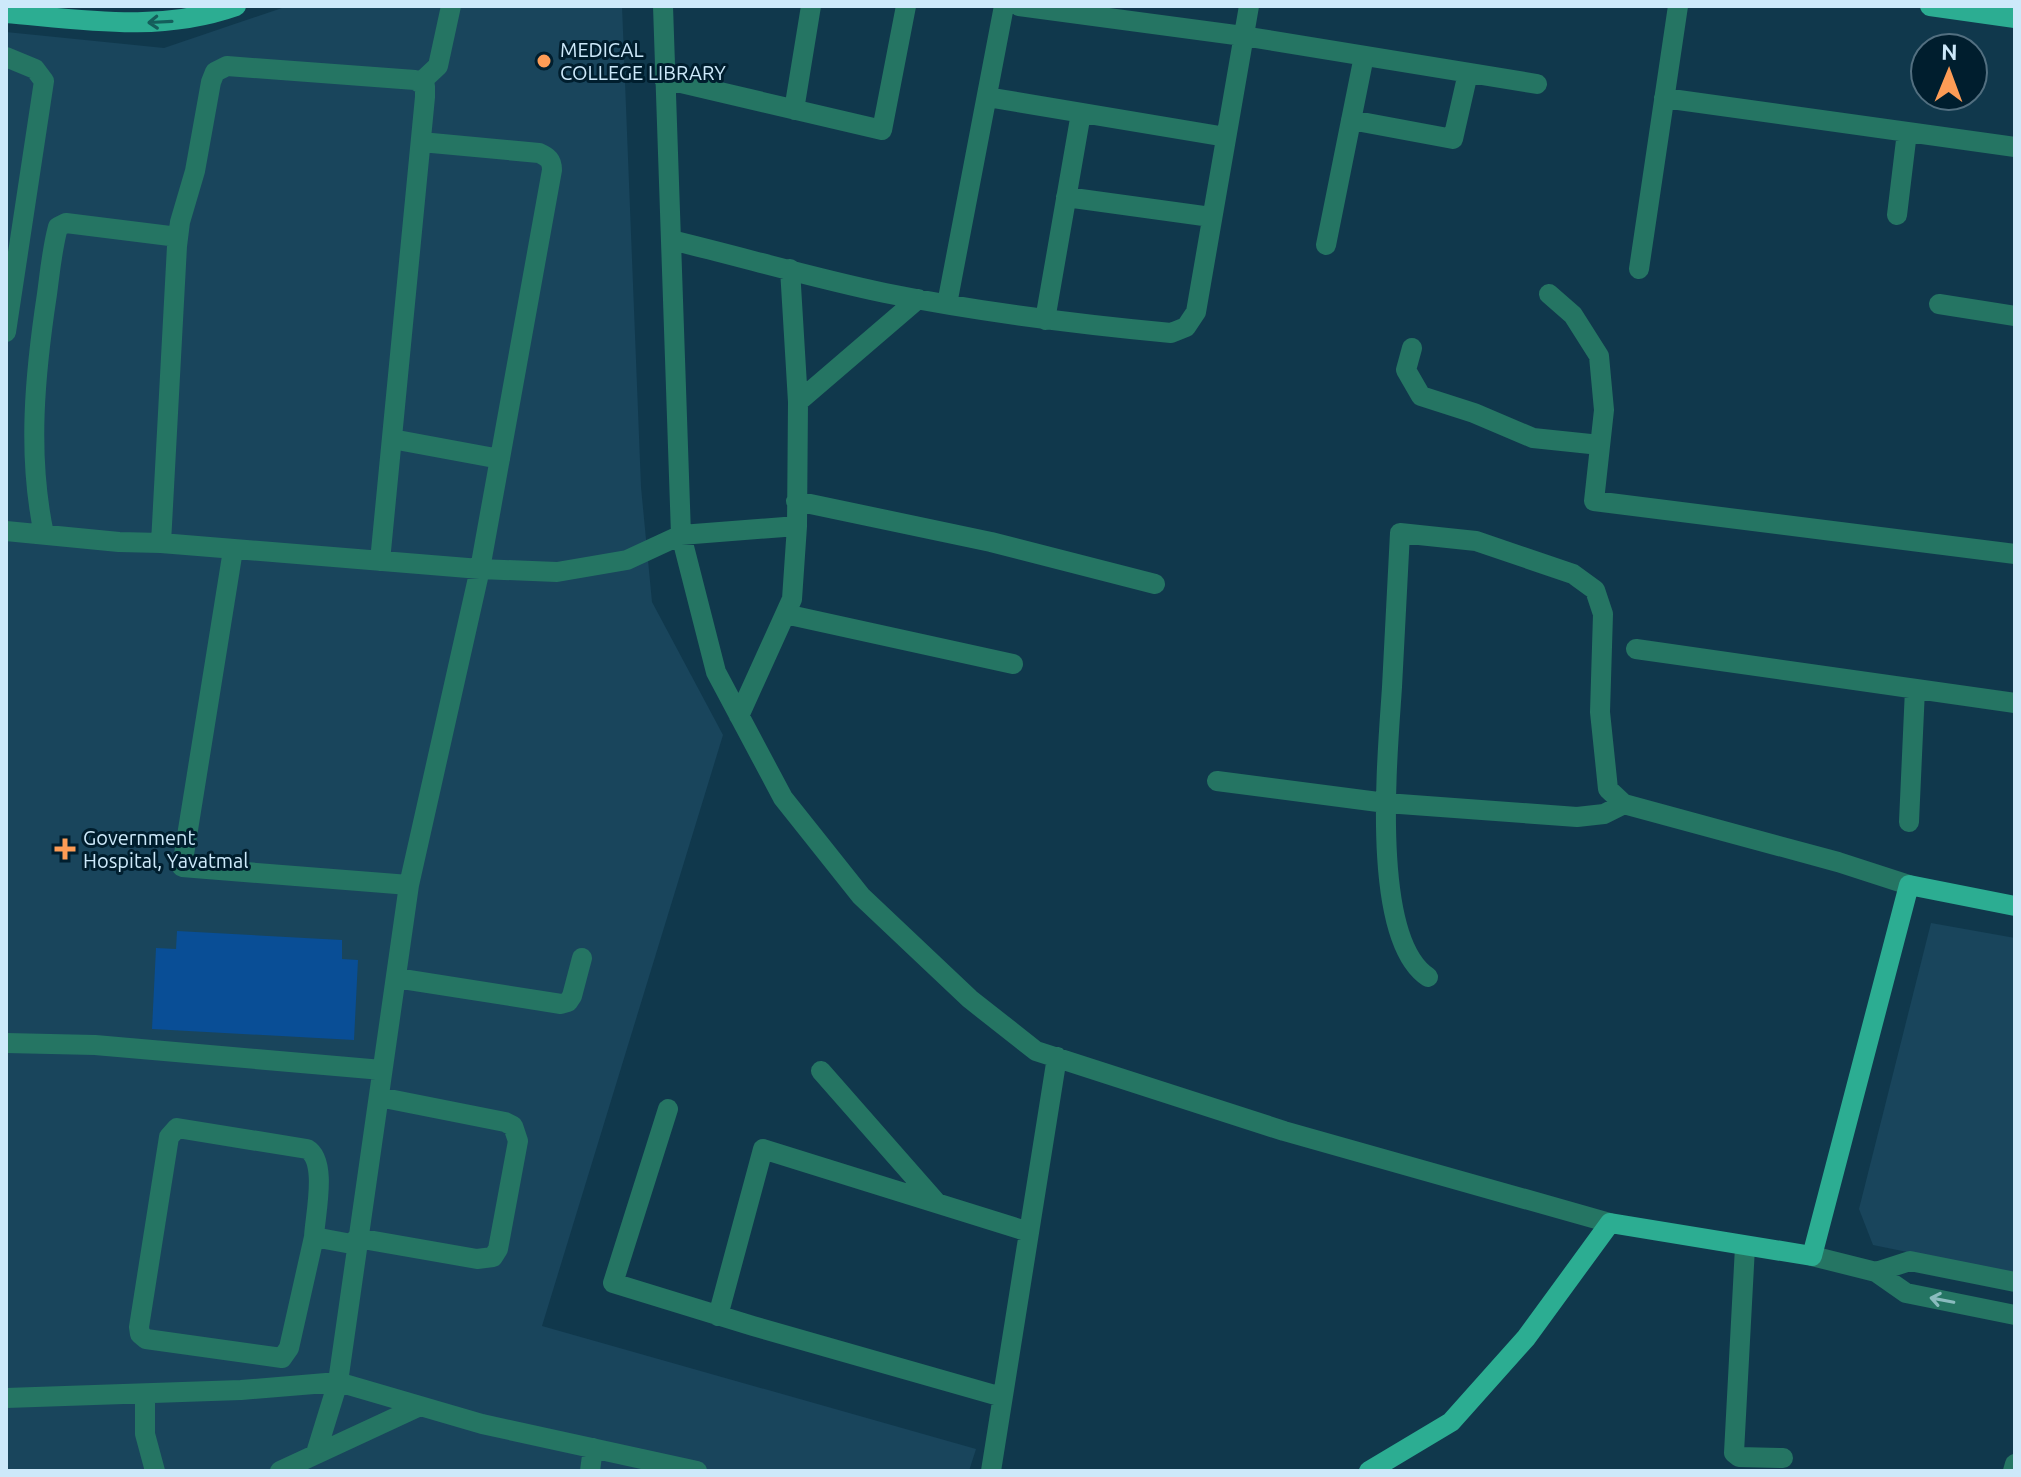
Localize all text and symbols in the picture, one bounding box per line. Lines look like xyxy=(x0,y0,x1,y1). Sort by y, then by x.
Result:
one-way arrow xyxy=(147,15,174,30)
north arrow xyxy=(1909,32,1989,112)
place label: MEDICAL COLLEGE LIBRARY xyxy=(560,38,726,84)
text: N xyxy=(1941,39,1958,64)
marker: MEDICAL COLLEGE LIBRARY xyxy=(535,52,553,70)
place label: Government Hospital, Yavatmal xyxy=(83,826,249,872)
marker: Government Hospital, Yavatmal xyxy=(54,838,76,860)
one-way arrow xyxy=(1930,1292,1956,1307)

